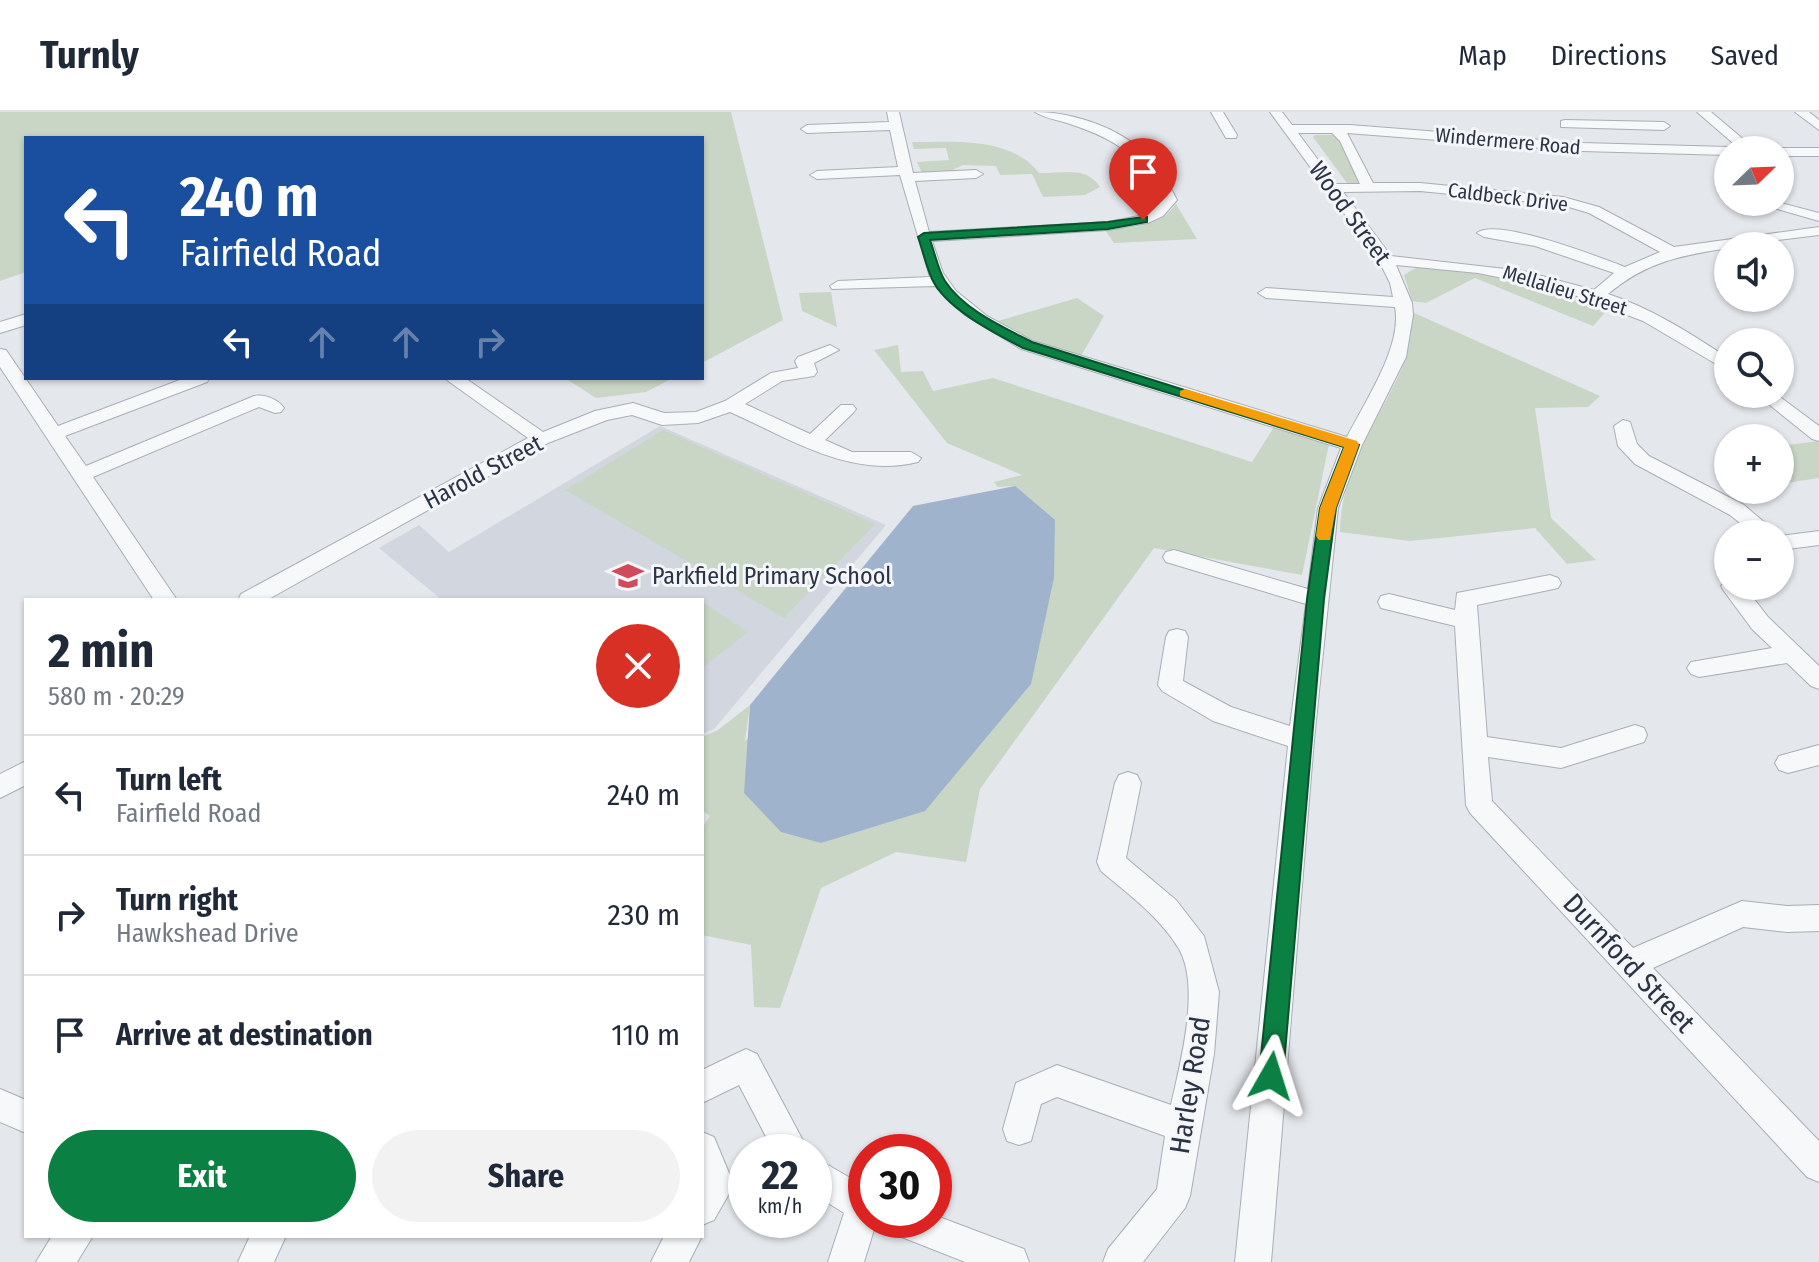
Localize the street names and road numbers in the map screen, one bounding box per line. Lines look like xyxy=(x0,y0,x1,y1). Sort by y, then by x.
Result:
street label: Windermere Road xyxy=(1434,123,1582,159)
street label: Wood Street xyxy=(1303,156,1397,270)
street label: Caldbeck Drive xyxy=(1447,178,1569,216)
street label: Mellalieu Street xyxy=(1500,260,1630,320)
street label: Harold Street xyxy=(419,429,547,515)
street label: Durnford Street xyxy=(1556,887,1702,1040)
street label: Harley Road xyxy=(1163,1014,1217,1156)

